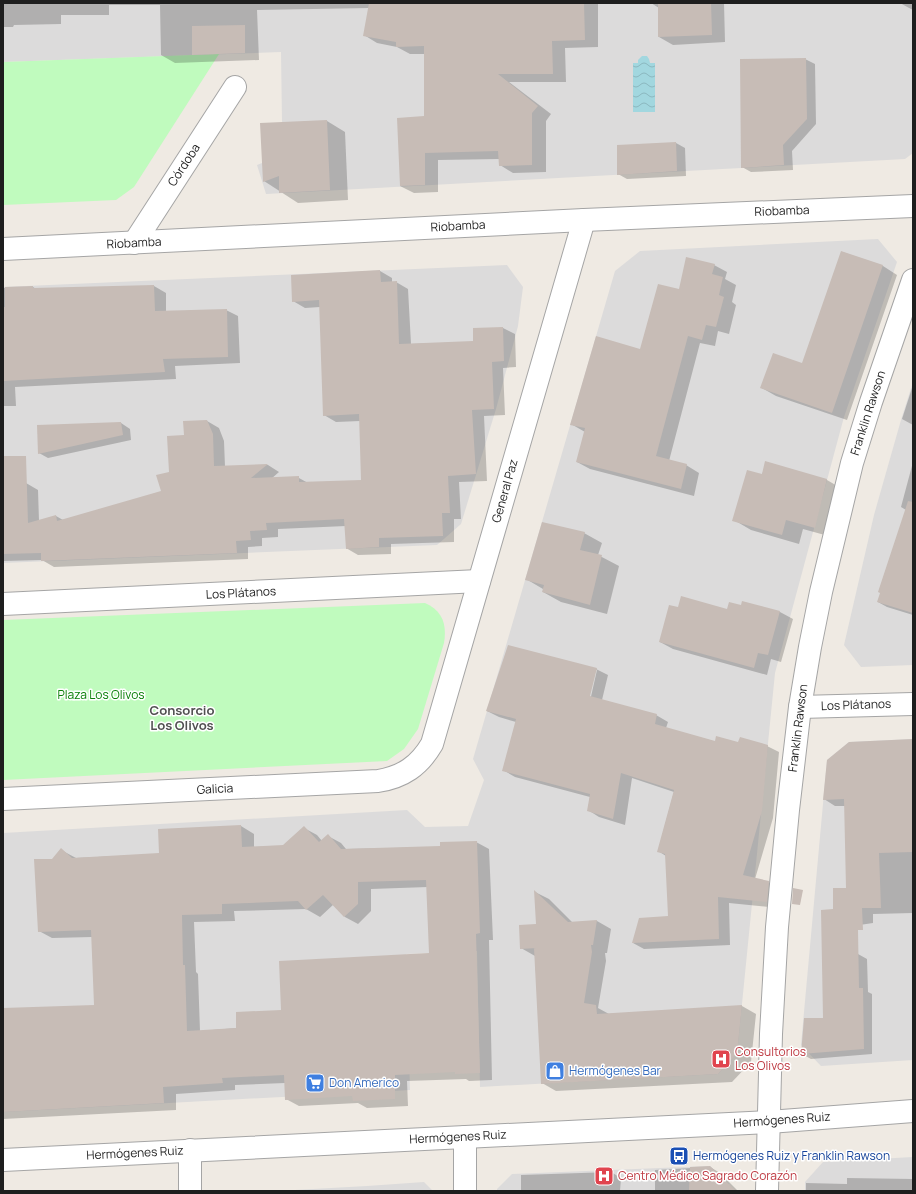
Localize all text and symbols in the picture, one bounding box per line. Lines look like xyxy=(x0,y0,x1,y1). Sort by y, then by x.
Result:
street label: Córdoba xyxy=(163,140,204,189)
street label: Riobamba xyxy=(754,201,810,220)
street label: Riobamba xyxy=(430,216,486,235)
street label: Riobamba xyxy=(106,233,162,252)
street label: Franklin Rawson xyxy=(846,368,889,458)
street label: General Paz xyxy=(487,457,522,525)
street label: Los Plátanos xyxy=(205,582,277,603)
street label: Franklin Rawson xyxy=(784,683,811,773)
park label: Plaza Los Olivos xyxy=(57,686,145,703)
street label: Los Plátanos xyxy=(820,695,891,714)
district label: Consorcio Los Olivos xyxy=(150,701,214,734)
street label: Galicia xyxy=(196,779,234,798)
place label: Consultorios Los Olivos xyxy=(735,1043,806,1074)
hospital icon: Consultorios Los Olivos xyxy=(710,1048,732,1070)
shop icon: Hermógenes Bar xyxy=(544,1060,566,1082)
place label: Hermógenes Bar xyxy=(569,1062,662,1079)
supermarket icon: Don Americo xyxy=(304,1072,326,1094)
place label: Don Americo xyxy=(329,1074,399,1091)
street label: Hermógenes Ruiz xyxy=(733,1108,831,1131)
street label: Hermógenes Ruiz xyxy=(409,1125,507,1148)
street label: Hermógenes Ruiz xyxy=(86,1141,184,1164)
bus stop icon: Hermógenes Ruiz y Franklin Rawson xyxy=(668,1145,690,1167)
place label: Hermógenes Ruiz y Franklin Rawson xyxy=(693,1147,890,1164)
hospital icon: Centro Médico Sagrado Corazón xyxy=(593,1165,615,1187)
place label: Centro Médico Sagrado Corazón xyxy=(618,1167,797,1184)

